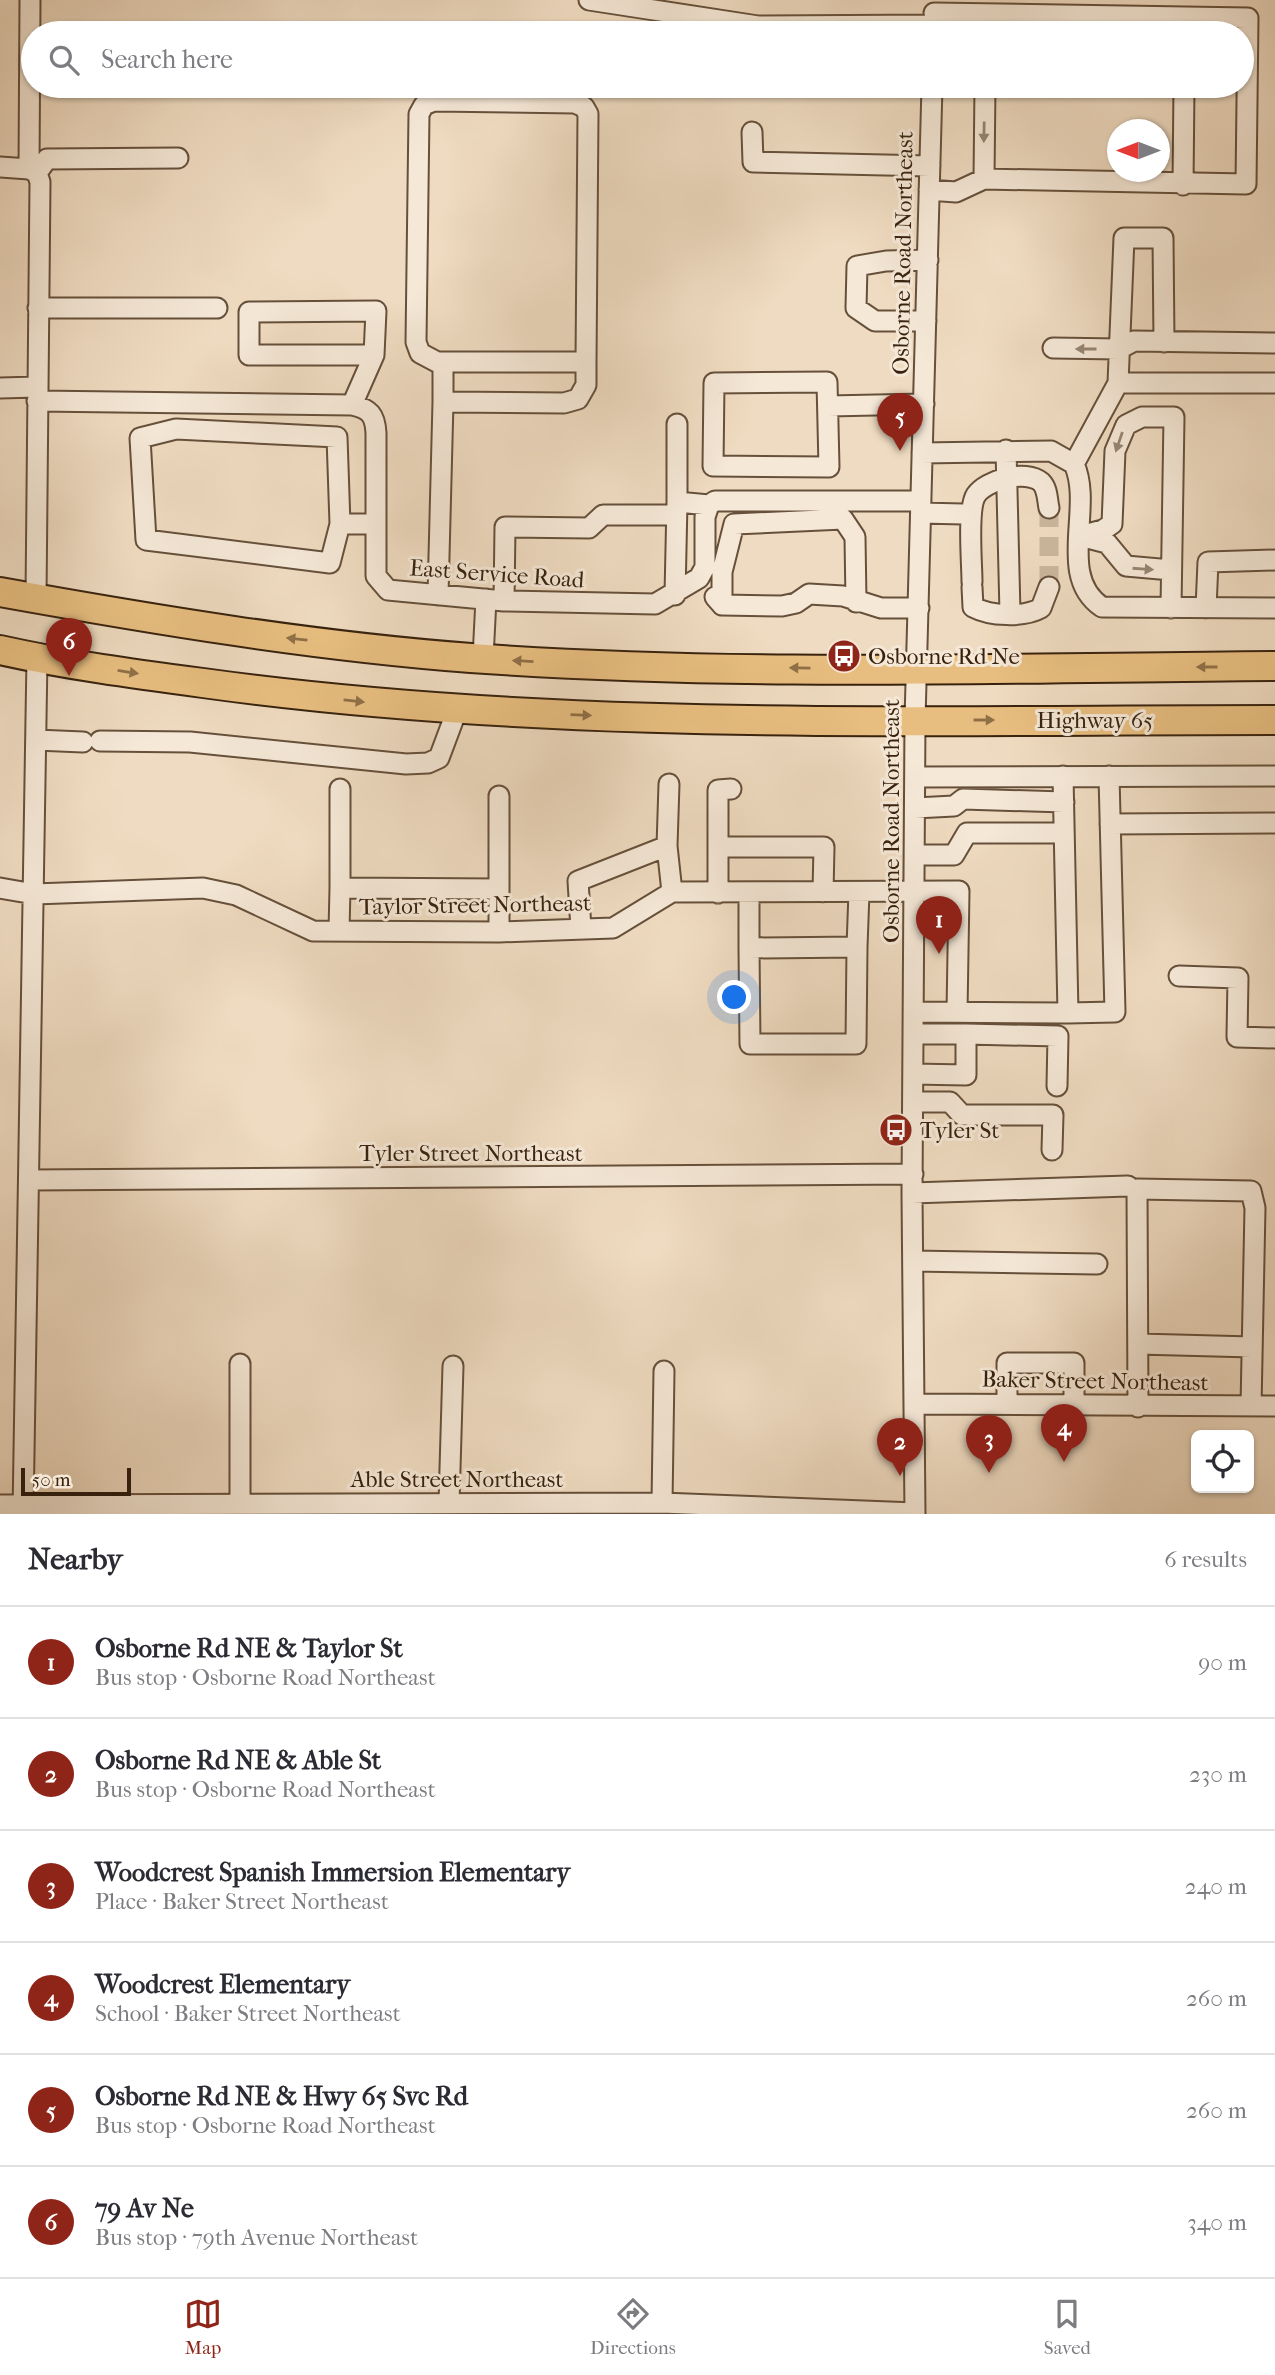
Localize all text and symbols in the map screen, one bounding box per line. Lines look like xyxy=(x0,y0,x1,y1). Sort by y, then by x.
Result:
search box xyxy=(21,21,1254,98)
icon: search xyxy=(45,41,83,79)
text: Search here xyxy=(101,44,233,75)
north arrow xyxy=(1107,119,1170,182)
one-way arrow xyxy=(979,122,990,144)
street label: Osborne Road Northeast xyxy=(887,131,919,375)
one-way arrow xyxy=(1075,343,1097,354)
pin: 5 xyxy=(877,393,923,451)
one-way arrow xyxy=(1113,431,1124,452)
street label: East Service Road xyxy=(409,554,586,594)
one-way arrow xyxy=(1132,564,1154,575)
pin: 6 xyxy=(46,618,92,676)
one-way arrow xyxy=(286,633,308,644)
bus stop icon: Osborne Rd Ne xyxy=(825,637,863,675)
place label: Osborne Rd Ne xyxy=(868,643,1020,670)
one-way arrow xyxy=(512,655,534,666)
one-way arrow xyxy=(1196,661,1218,672)
one-way arrow xyxy=(788,662,810,674)
one-way arrow xyxy=(117,667,139,678)
one-way arrow xyxy=(343,696,365,707)
street label: Osborne Road Northeast xyxy=(878,699,905,943)
street label: Highway 65 xyxy=(1037,707,1153,734)
one-way arrow xyxy=(570,710,592,721)
one-way arrow xyxy=(973,714,995,726)
street label: Taylor Street Northeast xyxy=(359,889,591,921)
pin: 1 xyxy=(916,896,962,954)
your location xyxy=(717,980,751,1014)
bus stop icon: Tyler St xyxy=(877,1111,915,1149)
place label: Tyler St xyxy=(920,1117,1000,1144)
street label: Tyler Street Northeast xyxy=(359,1140,583,1167)
street label: Baker Street Northeast xyxy=(981,1366,1209,1396)
pin: 4 xyxy=(1041,1404,1087,1462)
pin: 3 xyxy=(966,1415,1012,1473)
pin: 2 xyxy=(877,1418,923,1476)
map controls xyxy=(1191,1430,1254,1493)
button: locate xyxy=(1191,1430,1254,1493)
scale bar xyxy=(21,1465,131,1497)
street label: Able Street Northeast xyxy=(349,1466,564,1493)
text: 50 m xyxy=(32,1469,71,1491)
text: Nearby xyxy=(28,1542,123,1577)
text: 6 results xyxy=(1164,1546,1247,1573)
text: Osborne Rd NE & Taylor St xyxy=(95,1633,403,1664)
text: 1 xyxy=(47,1649,55,1676)
text: 90 m xyxy=(1198,1649,1247,1676)
text: Bus stop · Osborne Road Northeast xyxy=(95,1664,436,1691)
text: Osborne Rd NE & Able St xyxy=(95,1745,381,1776)
text: 2 xyxy=(45,1761,57,1788)
text: 230 m xyxy=(1189,1761,1247,1788)
text: Bus stop · Osborne Road Northeast xyxy=(95,1776,436,1803)
text: Woodcrest Spanish Immersion Elementary xyxy=(95,1857,570,1888)
text: 3 xyxy=(46,1873,56,1900)
text: 240 m xyxy=(1185,1873,1247,1900)
text: Place · Baker Street Northeast xyxy=(95,1888,389,1915)
text: Woodcrest Elementary xyxy=(95,1969,350,2000)
text: 4 xyxy=(44,1985,58,2012)
text: 260 m xyxy=(1186,1985,1247,2012)
text: School · Baker Street Northeast xyxy=(95,2000,401,2027)
text: Osborne Rd NE & Hwy 65 Svc Rd xyxy=(95,2081,468,2112)
text: 5 xyxy=(46,2097,56,2124)
text: 260 m xyxy=(1186,2097,1247,2124)
text: Bus stop · Osborne Road Northeast xyxy=(95,2112,436,2139)
text: 79 Av Ne xyxy=(95,2193,194,2224)
text: 6 xyxy=(45,2209,57,2236)
text: 340 m xyxy=(1187,2209,1247,2236)
text: Bus stop · 79th Avenue Northeast xyxy=(95,2224,418,2251)
tab: Map xyxy=(184,2295,222,2359)
tab: Directions xyxy=(590,2295,676,2359)
tab: Saved xyxy=(1044,2295,1091,2359)

